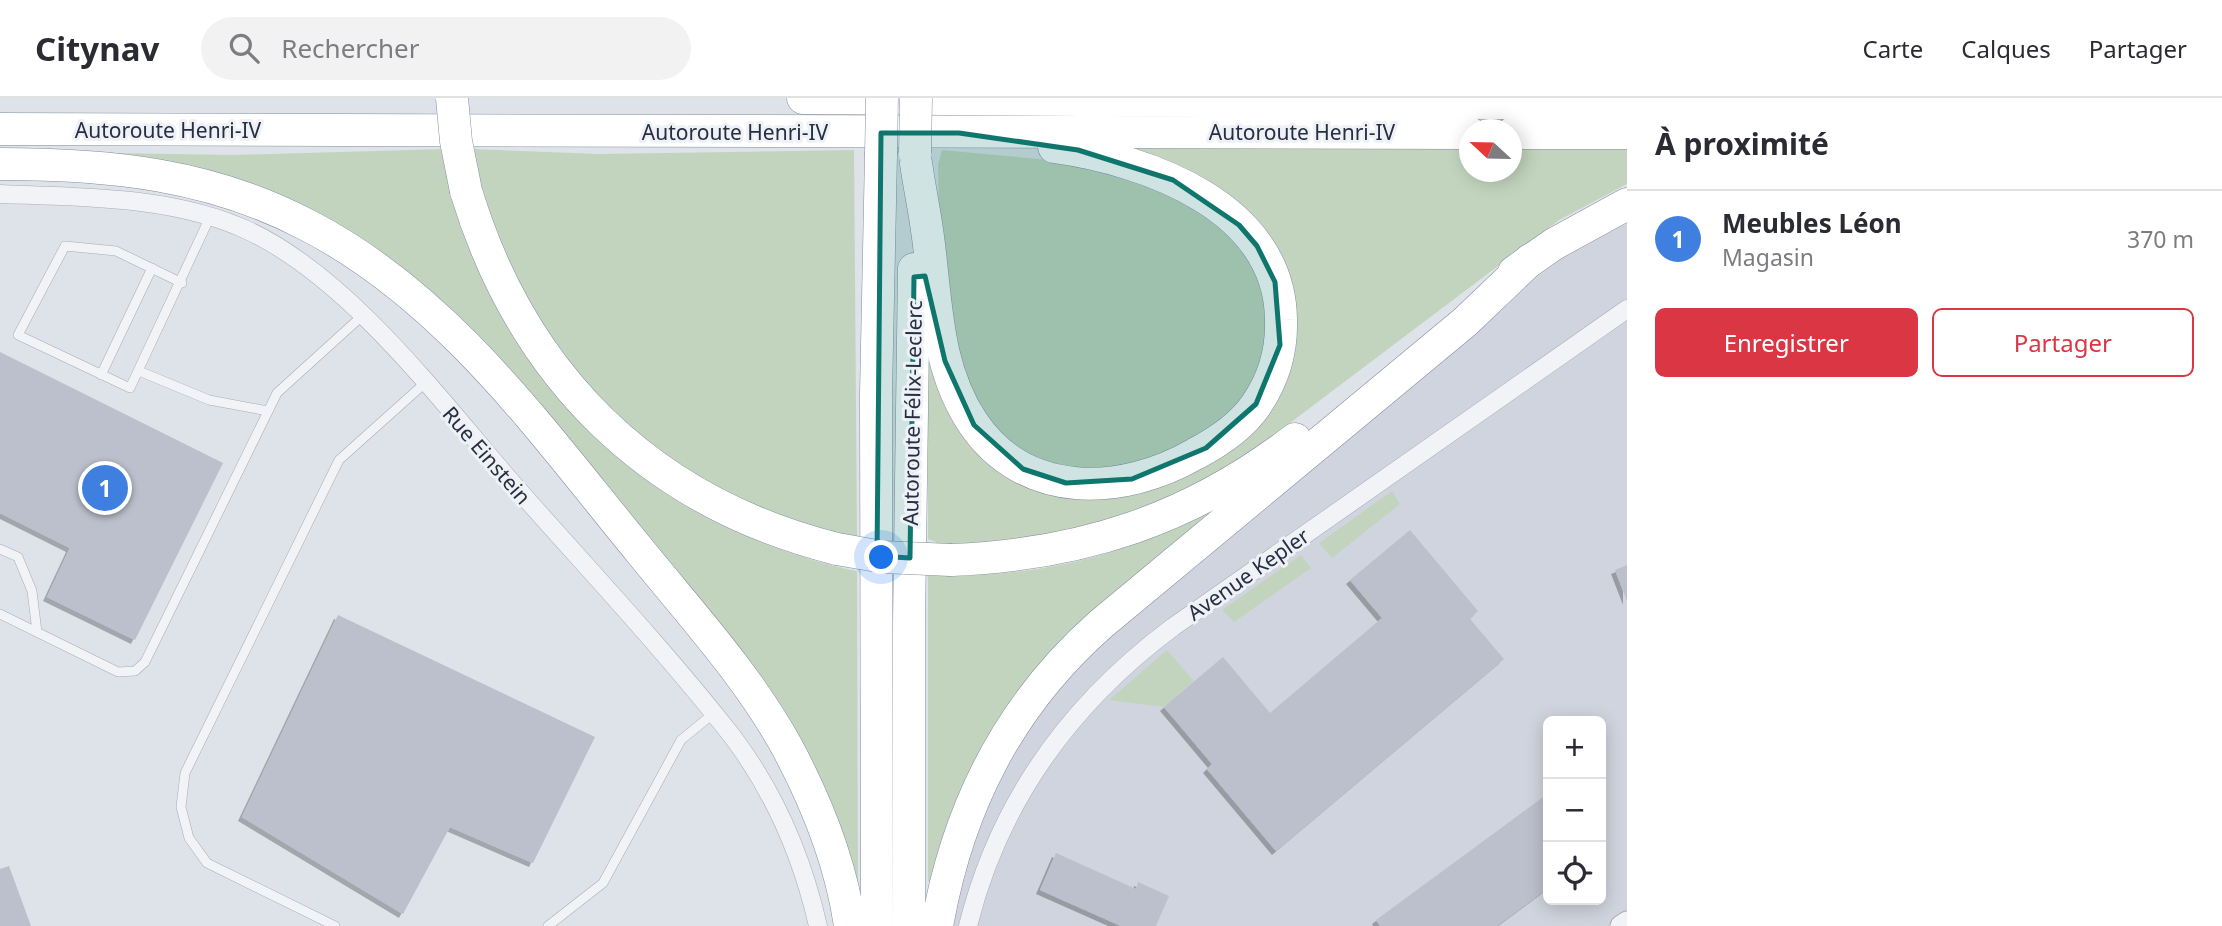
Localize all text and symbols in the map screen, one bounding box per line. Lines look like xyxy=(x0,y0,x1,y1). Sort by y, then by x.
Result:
search box xyxy=(201,17,691,80)
text: Citynav xyxy=(35,26,159,71)
icon: search xyxy=(225,29,263,67)
text: Rechercher xyxy=(281,30,420,66)
text: Carte xyxy=(1863,32,1923,65)
text: Calques xyxy=(1961,32,2051,65)
text: Partager xyxy=(2089,32,2187,65)
street label: Autoroute Henri-IV xyxy=(75,116,262,144)
street label: Autoroute Henri-IV xyxy=(642,118,829,146)
street label: Autoroute Henri-IV xyxy=(1209,118,1396,146)
north arrow xyxy=(1459,119,1522,182)
text: À proximité xyxy=(1655,123,1829,164)
text: Meubles Léon xyxy=(1722,205,1902,241)
text: 1 xyxy=(1671,223,1685,255)
text: 370 m xyxy=(2127,223,2194,255)
text: Magasin xyxy=(1722,241,1814,273)
street label: Autoroute Félix-Leclerc xyxy=(896,300,928,526)
button: Enregistrer xyxy=(1655,308,1918,377)
button: Partager xyxy=(1932,308,2194,377)
street label: Rue Einstein xyxy=(437,400,537,510)
pin: 1 xyxy=(82,462,128,514)
street label: Avenue Kepler xyxy=(1181,521,1315,626)
your location xyxy=(864,540,898,574)
map controls xyxy=(1543,716,1606,905)
button: + xyxy=(1543,716,1606,779)
button: − xyxy=(1543,779,1606,842)
button: locate xyxy=(1543,842,1606,905)

